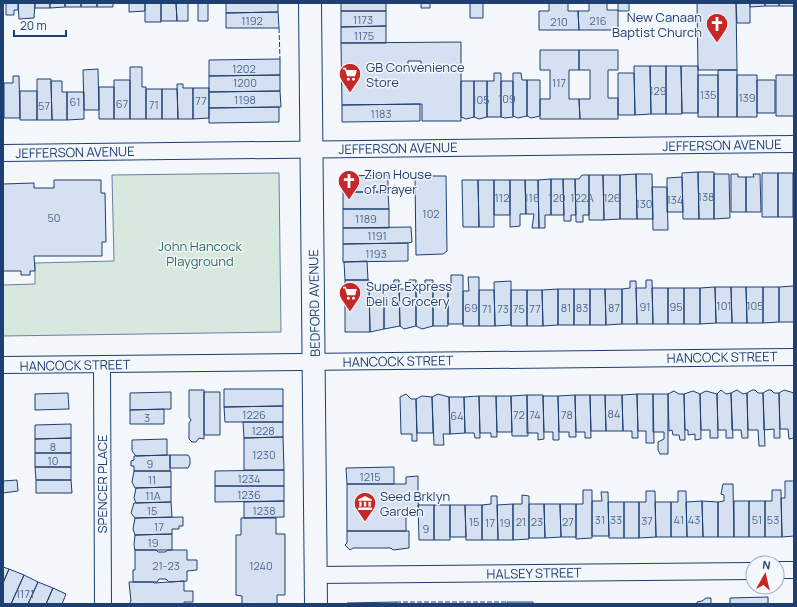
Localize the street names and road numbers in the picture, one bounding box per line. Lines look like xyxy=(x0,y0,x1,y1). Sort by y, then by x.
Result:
street label: JEFFERSON AVENUE xyxy=(662,135,782,155)
street label: JEFFERSON AVENUE xyxy=(338,138,458,158)
street label: JEFFERSON AVENUE xyxy=(15,142,135,162)
street label: BEDFORD AVENUE xyxy=(304,249,324,357)
street label: HANCOCK STREET xyxy=(667,347,778,367)
street label: HANCOCK STREET xyxy=(343,351,454,371)
street label: HANCOCK STREET xyxy=(20,355,131,375)
street label: SPENCER PLACE xyxy=(93,435,111,533)
street label: HALSEY STREET xyxy=(486,563,582,583)

